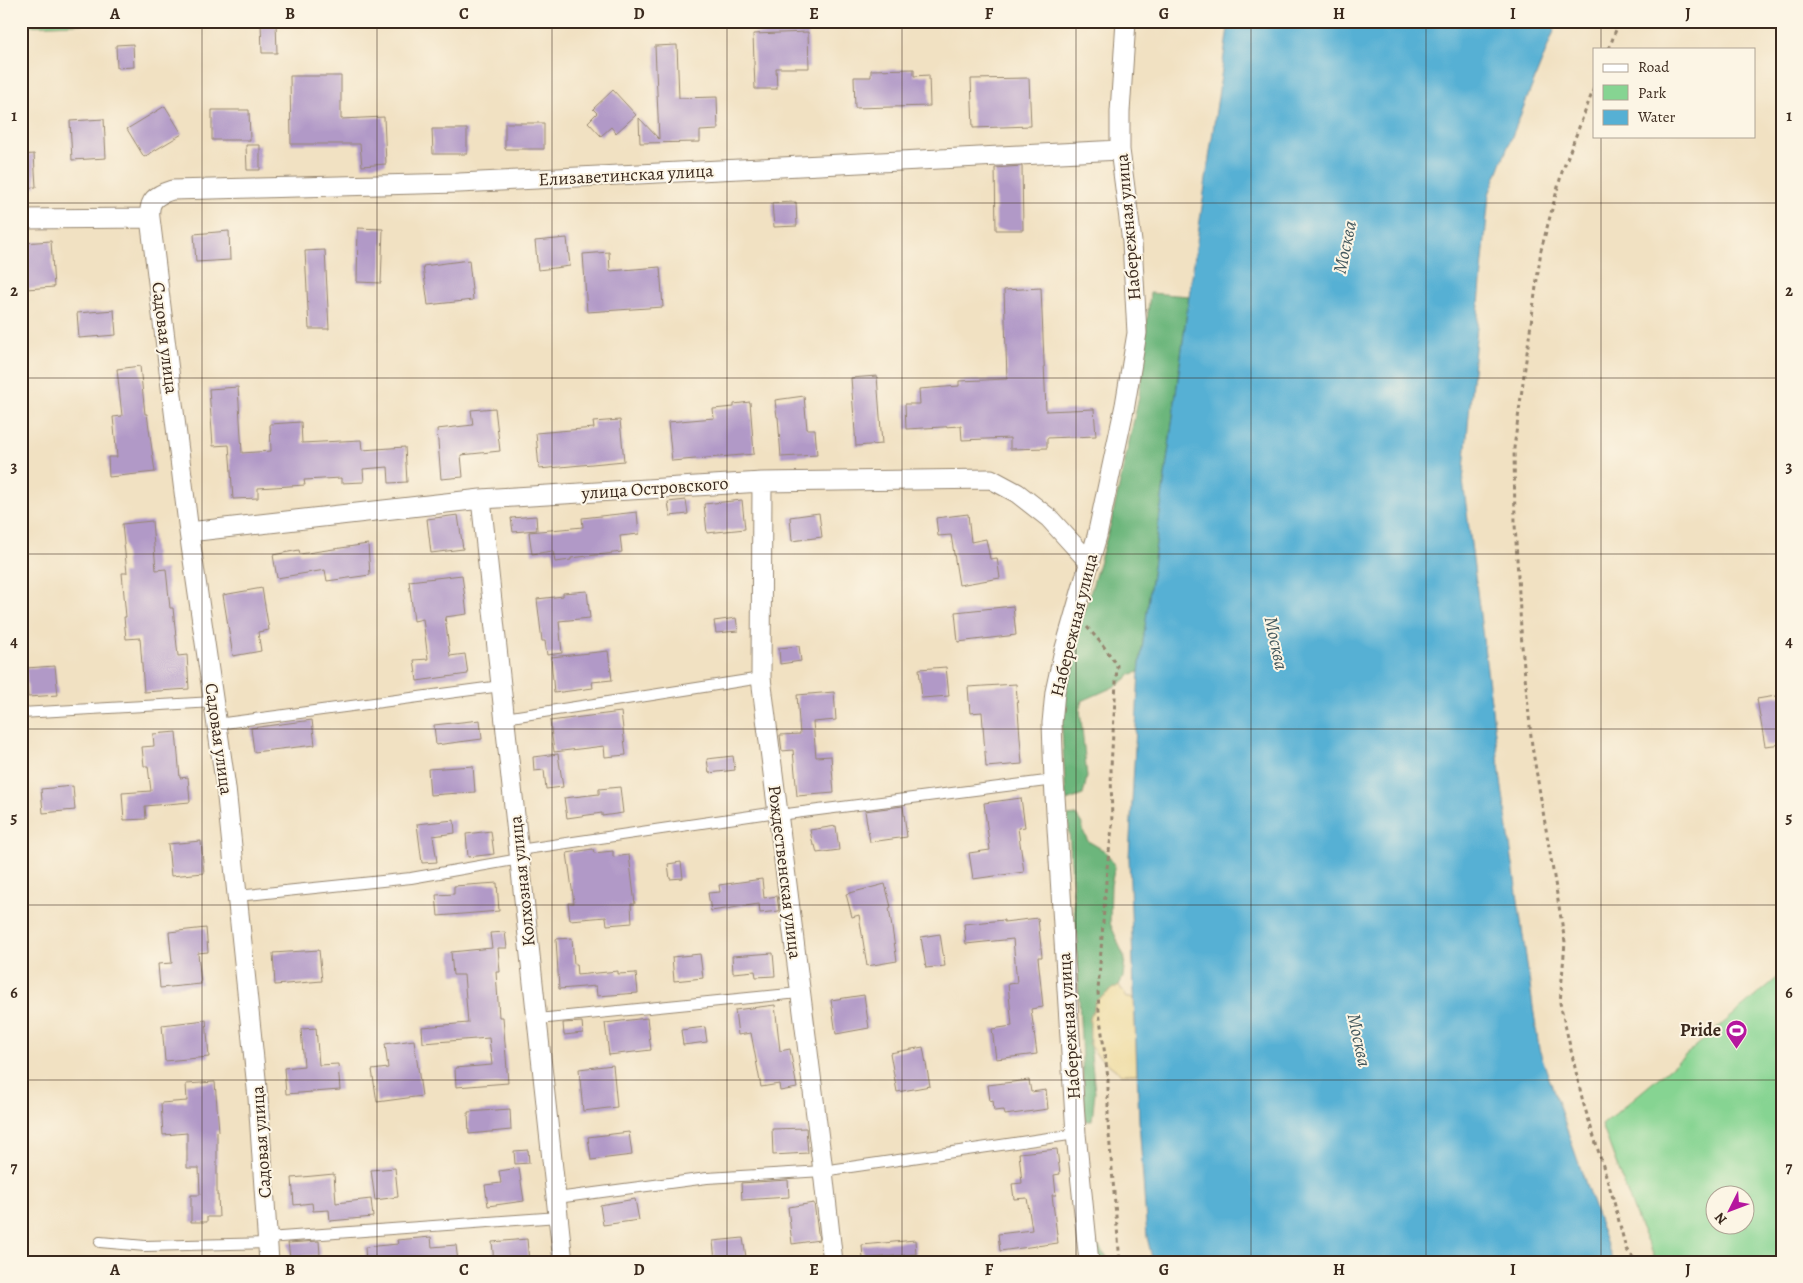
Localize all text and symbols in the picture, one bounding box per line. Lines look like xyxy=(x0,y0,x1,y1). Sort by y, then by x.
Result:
text: A xyxy=(109,3,121,25)
text: B xyxy=(285,3,295,25)
text: C xyxy=(459,3,469,25)
text: D xyxy=(633,3,645,25)
text: E xyxy=(809,3,819,25)
text: F xyxy=(985,3,994,25)
text: G xyxy=(1159,3,1169,25)
text: H xyxy=(1333,3,1345,25)
text: I xyxy=(1510,3,1516,25)
text: J xyxy=(1685,3,1691,25)
legend xyxy=(1593,48,1756,138)
text: Road xyxy=(1638,57,1670,77)
text: Park xyxy=(1638,83,1667,103)
text: 1 xyxy=(11,105,17,127)
text: 1 xyxy=(1786,105,1792,127)
text: Water xyxy=(1637,107,1675,127)
street label: Набережная улица xyxy=(1110,152,1146,301)
street label: Елизаветинская улица xyxy=(538,158,715,192)
water label: Москва xyxy=(1327,218,1363,276)
text: 2 xyxy=(10,280,18,302)
text: 2 xyxy=(1785,280,1793,302)
street label: Садовая улица xyxy=(146,281,184,396)
text: 3 xyxy=(11,456,18,478)
text: 3 xyxy=(1786,456,1793,478)
street label: улица Островского xyxy=(580,471,729,505)
street label: Набережная улица xyxy=(1045,550,1104,699)
water label: Москва xyxy=(1258,614,1294,672)
text: 4 xyxy=(10,631,18,653)
text: 4 xyxy=(1785,631,1793,653)
street label: Садовая улица xyxy=(199,682,239,797)
street label: Рождественская улица xyxy=(762,784,808,961)
text: 5 xyxy=(11,807,18,829)
text: 5 xyxy=(1786,807,1793,829)
street label: Колхозная улица xyxy=(503,814,541,948)
street label: Набережная улица xyxy=(1052,951,1086,1100)
text: 6 xyxy=(10,982,18,1004)
text: 6 xyxy=(1785,982,1793,1004)
water label: Москва xyxy=(1341,1011,1377,1069)
place label: Pride xyxy=(1680,1018,1721,1042)
sports icon: Pride xyxy=(1725,1018,1749,1049)
street label: Садовая улица xyxy=(245,1084,277,1199)
text: 7 xyxy=(11,1157,18,1179)
text: 7 xyxy=(1786,1157,1793,1179)
north arrow xyxy=(1706,1186,1756,1236)
text: N xyxy=(1710,1208,1731,1229)
text: A xyxy=(109,1259,121,1281)
text: B xyxy=(285,1259,295,1281)
text: C xyxy=(459,1259,469,1281)
text: D xyxy=(633,1259,645,1281)
text: E xyxy=(809,1259,819,1281)
text: F xyxy=(985,1259,994,1281)
text: G xyxy=(1159,1259,1169,1281)
text: H xyxy=(1333,1259,1345,1281)
text: I xyxy=(1510,1259,1516,1281)
text: J xyxy=(1685,1259,1691,1281)

